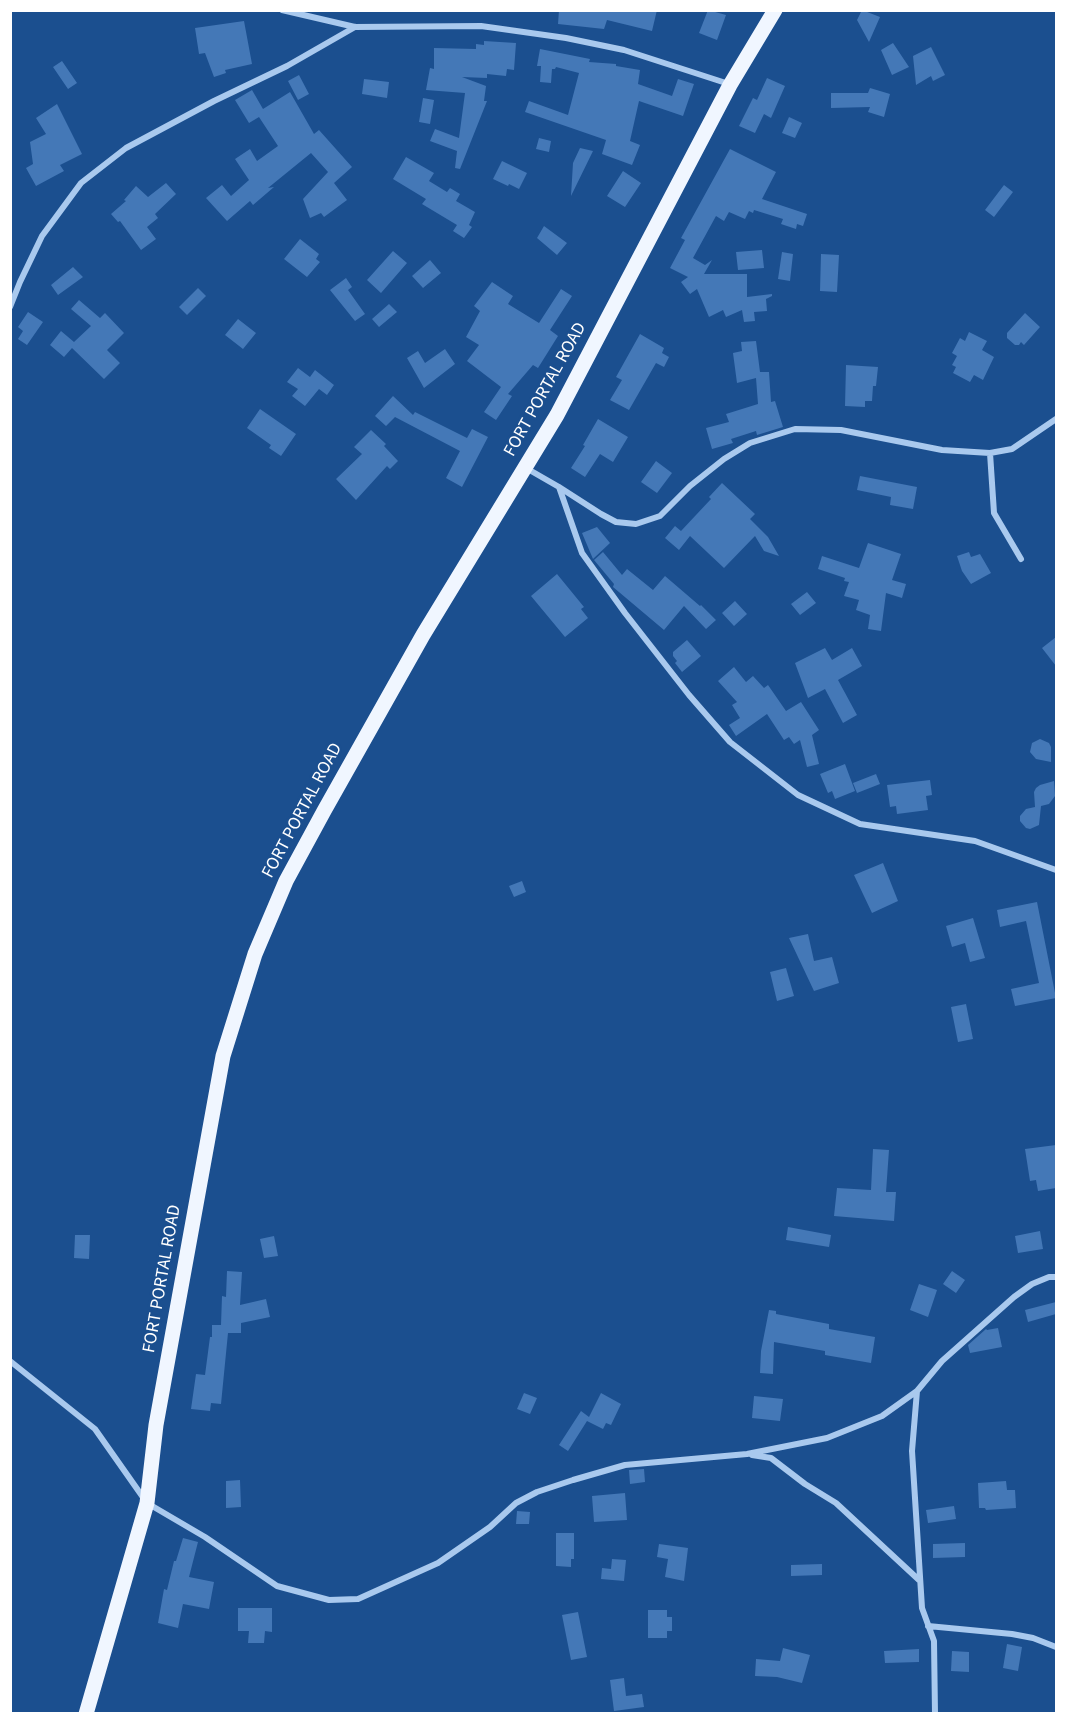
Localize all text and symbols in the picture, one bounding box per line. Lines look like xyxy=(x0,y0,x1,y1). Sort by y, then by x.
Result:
street label: FORT PORTAL ROAD xyxy=(500,319,592,461)
street label: FORT PORTAL ROAD xyxy=(258,740,348,882)
street label: FORT PORTAL ROAD xyxy=(139,1203,187,1355)

